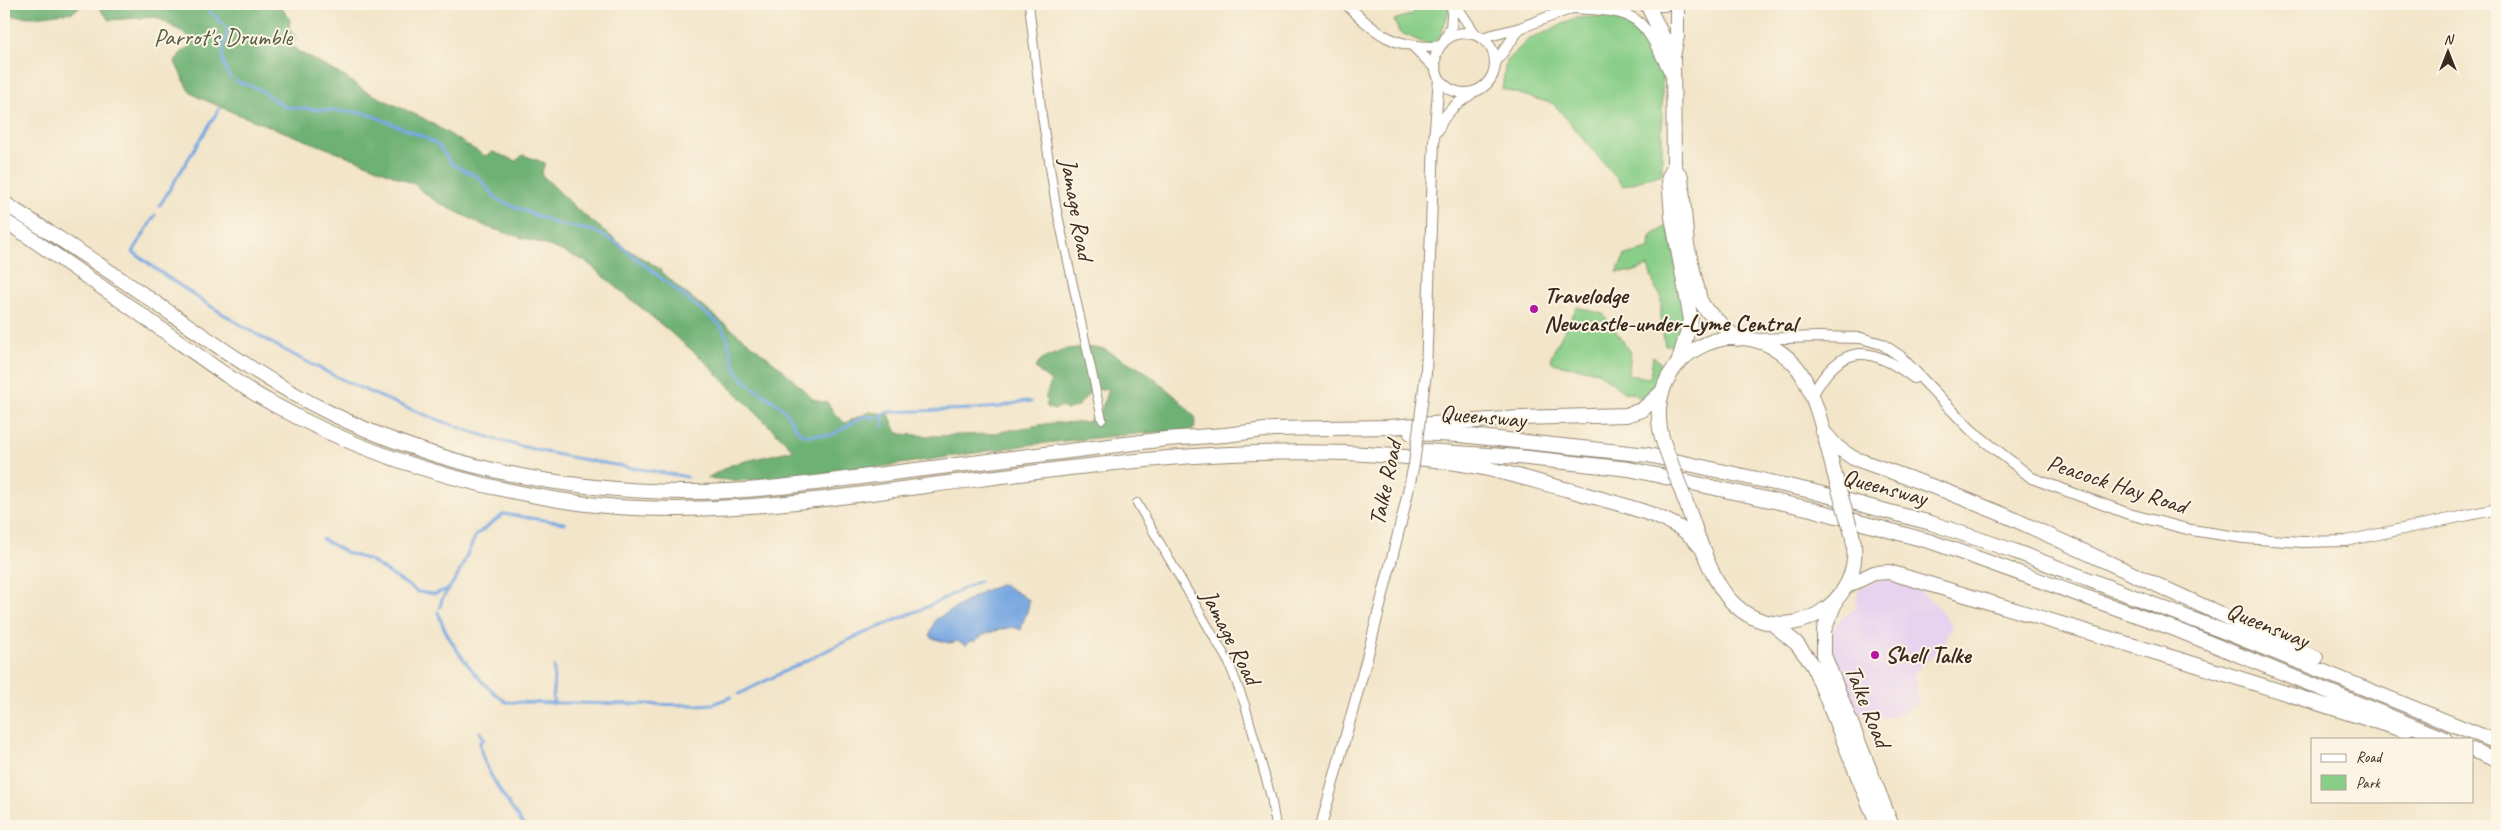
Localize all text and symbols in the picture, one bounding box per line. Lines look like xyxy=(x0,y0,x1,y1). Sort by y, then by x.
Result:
park label: Parrot's Drumble xyxy=(154,22,294,52)
north arrow xyxy=(2424,28,2474,78)
text: N xyxy=(2444,31,2455,48)
street label: Jamage Road xyxy=(1053,155,1101,266)
place label: Travelodge Newcastle-under-Lyme Central xyxy=(1544,280,1801,338)
marker: Travelodge Newcastle-under-Lyme Central xyxy=(1528,303,1540,315)
street label: Queensway xyxy=(1439,397,1529,435)
street label: Talke Road xyxy=(1361,434,1409,528)
street label: Peacock Hay Road xyxy=(2043,447,2194,522)
street label: Queensway xyxy=(1840,461,1932,513)
street label: Jamage Road xyxy=(1194,583,1269,693)
street label: Queensway xyxy=(2222,595,2315,656)
place label: Shell Talke xyxy=(1885,640,1973,670)
marker: Shell Talke xyxy=(1869,649,1881,661)
street label: Talke Road xyxy=(1838,660,1899,755)
legend xyxy=(2311,738,2474,802)
text: Road xyxy=(2356,748,2383,767)
text: Park xyxy=(2356,774,2381,793)

